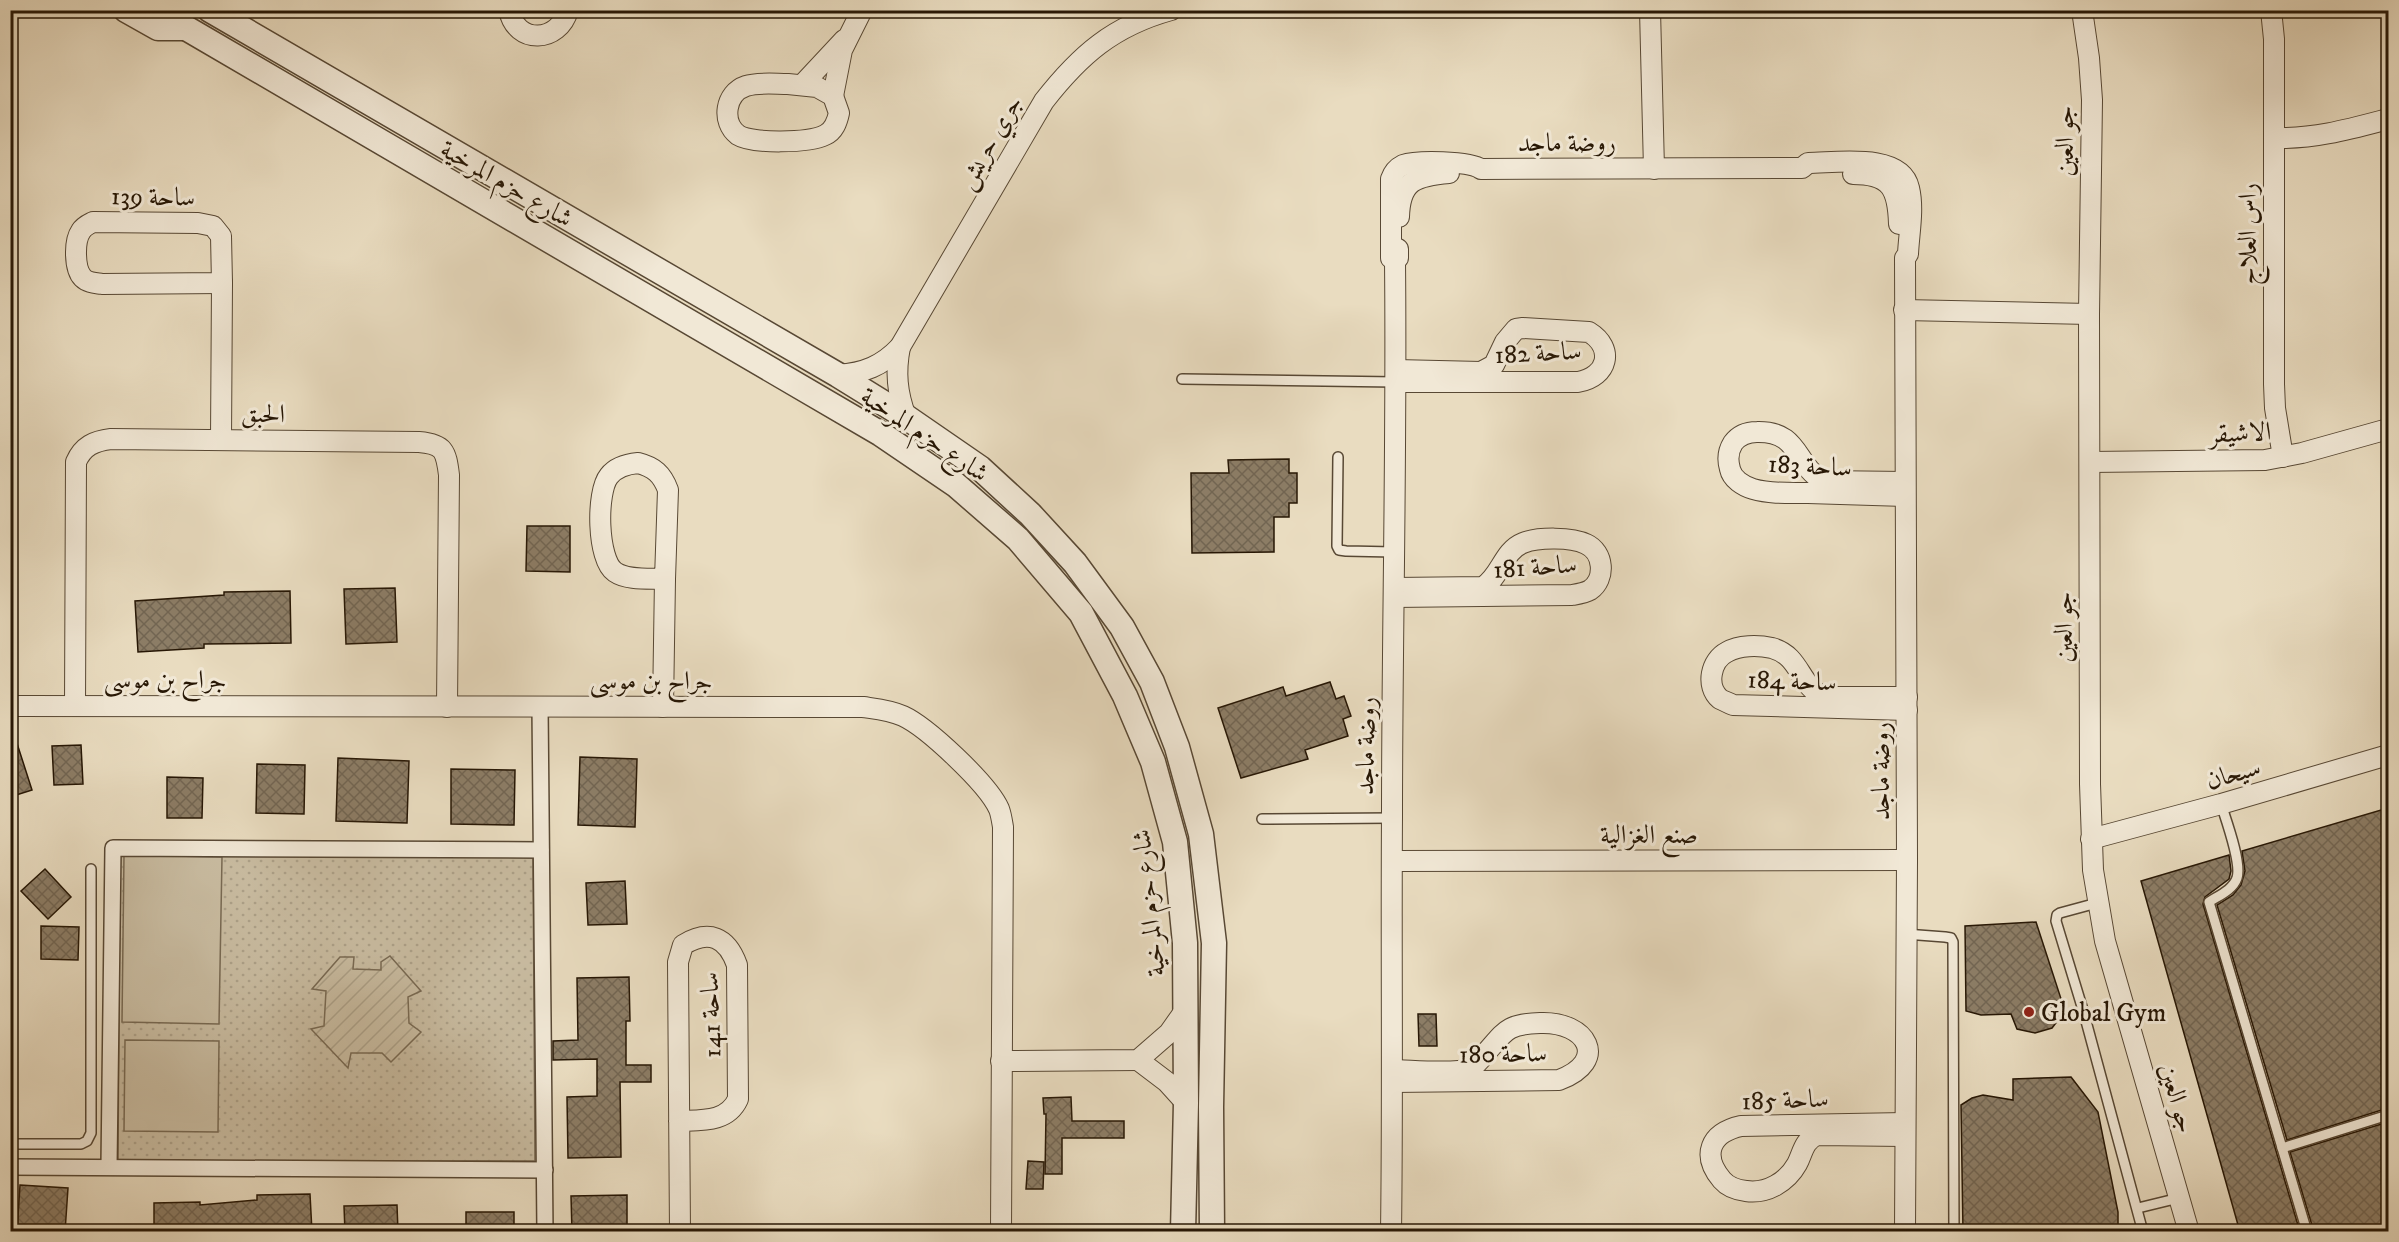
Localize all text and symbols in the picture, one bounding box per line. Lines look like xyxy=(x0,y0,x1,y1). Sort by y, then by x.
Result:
street label: جري حريش xyxy=(950,89,1033,198)
street label: جو العين xyxy=(2049,105,2082,177)
street label: روضة ماجد xyxy=(1518,127,1616,160)
street label: شارع حزم المرخية xyxy=(431,133,579,240)
street label: ساحة 139 xyxy=(111,180,195,215)
street label: راس العلاج xyxy=(2232,183,2271,285)
street label: ساحة 182 xyxy=(1494,335,1583,372)
street label: شارع حزم المرخية xyxy=(851,380,995,494)
street label: الحبق xyxy=(241,398,285,431)
street label: الاشيقر xyxy=(2205,415,2272,452)
street label: ساحة 183 xyxy=(1767,448,1853,485)
street label: ساحة 181 xyxy=(1492,548,1578,587)
street label: جو العين xyxy=(2048,591,2081,663)
street label: ساحة 184 xyxy=(1747,663,1837,700)
street label: جراح بن موسى xyxy=(103,664,227,703)
street label: جراح بن موسى xyxy=(589,665,713,704)
street label: روضة ماجد xyxy=(1349,697,1384,796)
street label: روضة ماجد xyxy=(1865,722,1898,820)
street label: سيحان xyxy=(2202,751,2265,798)
street label: صنع الغزالية xyxy=(1600,819,1698,858)
street label: شارع حزم المرخية xyxy=(1125,827,1179,978)
street label: ساحة 141 xyxy=(694,971,729,1058)
place label: Global Gym xyxy=(2041,997,2166,1030)
marker: Global Gym xyxy=(2022,1005,2036,1019)
street label: ساحة 180 xyxy=(1459,1037,1548,1072)
street label: جو العين xyxy=(2151,1060,2202,1137)
street label: ساحة 185 xyxy=(1741,1082,1829,1119)

